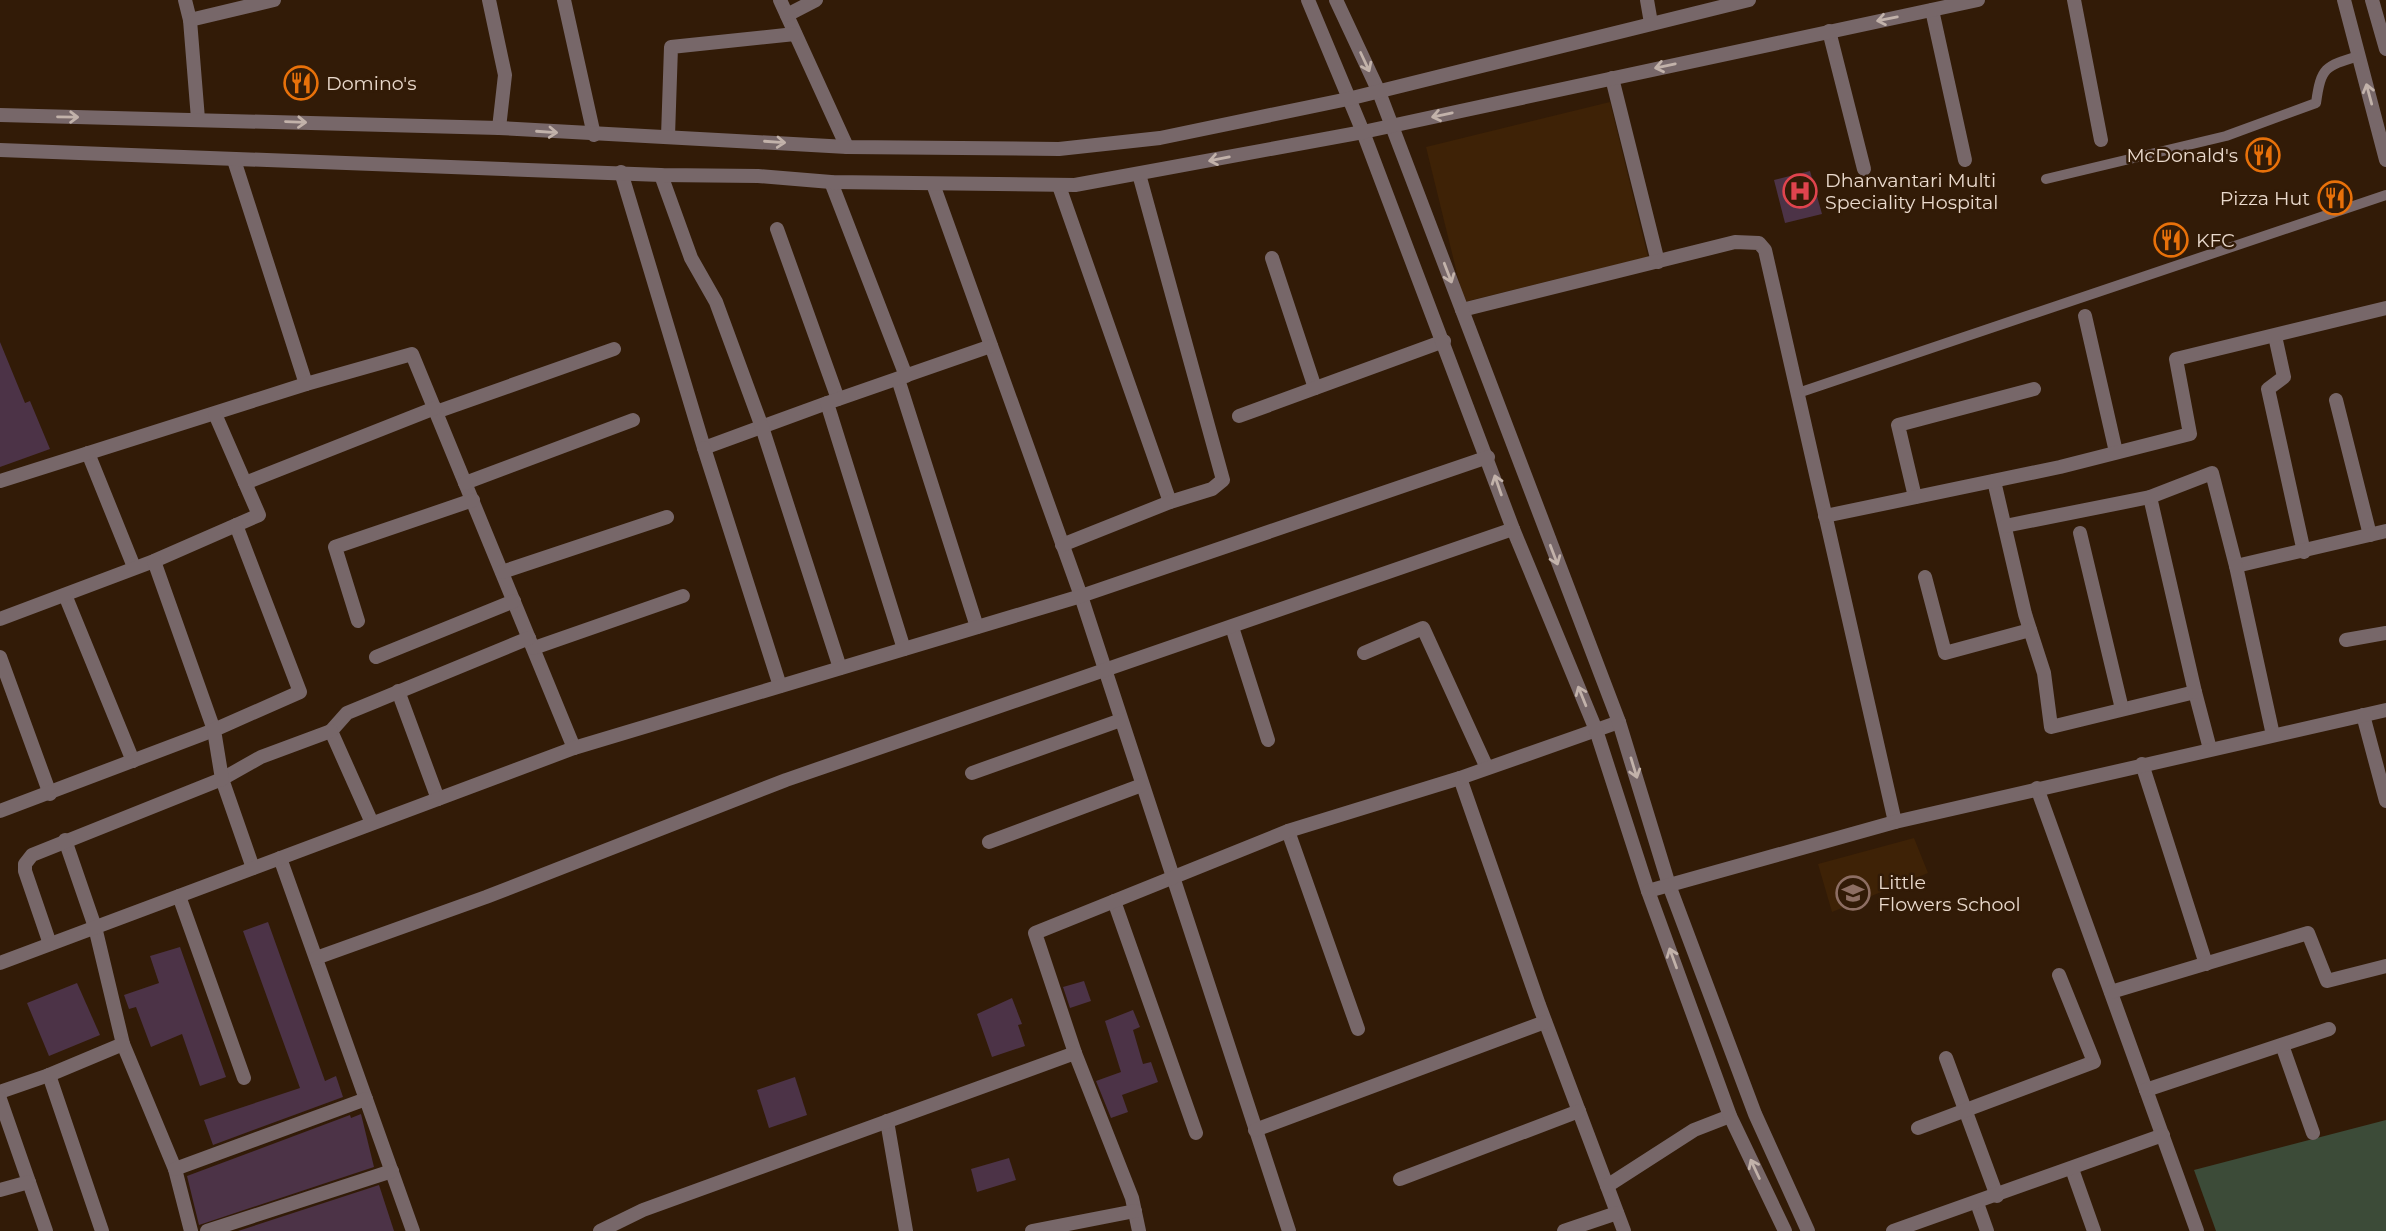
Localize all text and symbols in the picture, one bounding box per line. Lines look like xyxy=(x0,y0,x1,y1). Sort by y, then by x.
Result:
one-way arrow xyxy=(1876,13,1899,26)
one-way arrow xyxy=(1359,51,1372,72)
one-way arrow xyxy=(1654,60,1677,74)
restaurant icon: Domino's xyxy=(282,64,320,102)
place label: Domino's xyxy=(326,72,416,95)
one-way arrow xyxy=(2361,83,2374,105)
one-way arrow xyxy=(1431,109,1454,122)
one-way arrow xyxy=(56,110,79,123)
one-way arrow xyxy=(284,115,307,128)
one-way arrow xyxy=(536,126,558,139)
one-way arrow xyxy=(763,136,786,149)
restaurant icon: McDonald's xyxy=(2244,136,2282,174)
place label: McDonald's xyxy=(2126,144,2238,167)
one-way arrow xyxy=(1208,153,1231,166)
place label: Dhanvantari Multi Speciality Hospital xyxy=(1825,169,1998,214)
hospital icon: Dhanvantari Multi Speciality Hospital xyxy=(1781,172,1819,210)
restaurant icon: Pizza Hut xyxy=(2316,179,2354,217)
place label: Pizza Hut xyxy=(2220,187,2310,210)
restaurant icon: KFC xyxy=(2152,221,2190,259)
place label: KFC xyxy=(2196,229,2235,252)
one-way arrow xyxy=(1443,262,1456,284)
one-way arrow xyxy=(1491,475,1503,497)
one-way arrow xyxy=(1549,544,1562,566)
one-way arrow xyxy=(1575,686,1588,708)
one-way arrow xyxy=(1628,757,1641,779)
place label: Little Flowers School xyxy=(1878,871,2021,916)
school or university icon: Little Flowers School xyxy=(1834,874,1872,912)
one-way arrow xyxy=(1665,947,1678,969)
one-way arrow xyxy=(1748,1159,1761,1180)

